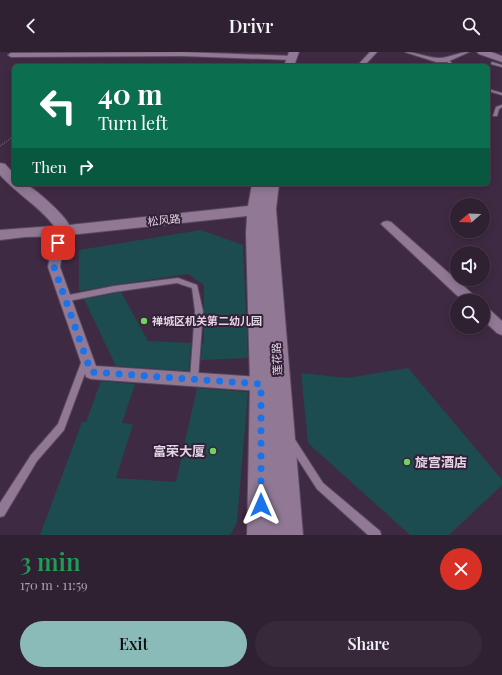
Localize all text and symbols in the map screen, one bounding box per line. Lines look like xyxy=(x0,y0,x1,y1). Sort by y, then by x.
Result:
text: Drivr xyxy=(229,14,273,38)
icon: back xyxy=(20,15,42,37)
icon: search xyxy=(460,15,482,37)
text: 40 m xyxy=(98,75,163,112)
icon: left xyxy=(32,80,84,132)
text: Turn left xyxy=(98,111,168,135)
icon: right xyxy=(75,156,97,178)
text: Then xyxy=(32,157,67,177)
north arrow xyxy=(450,198,490,238)
map controls xyxy=(450,198,490,334)
street label: 松风路 xyxy=(147,210,181,229)
pin xyxy=(41,226,75,260)
icon: arrive xyxy=(47,232,69,254)
button: sound xyxy=(450,246,490,286)
button: search xyxy=(450,294,490,334)
place label: 禅城区机关第二幼儿园 xyxy=(152,313,262,328)
marker: 禅城区机关第二幼儿园 xyxy=(139,316,149,326)
street label: 莲花路 xyxy=(268,342,285,376)
place label: 富荣大厦 xyxy=(153,442,205,459)
marker: 富荣大厦 xyxy=(208,446,218,456)
place label: 旋宫酒店 xyxy=(415,453,467,470)
marker: 旋宫酒店 xyxy=(402,457,412,467)
position arrow xyxy=(240,484,282,526)
text: 3 min xyxy=(20,545,81,577)
button: close xyxy=(440,548,482,590)
text: 170 m · 11:59 xyxy=(20,576,88,593)
button: Exit xyxy=(20,621,247,667)
button: Share xyxy=(255,621,482,667)

